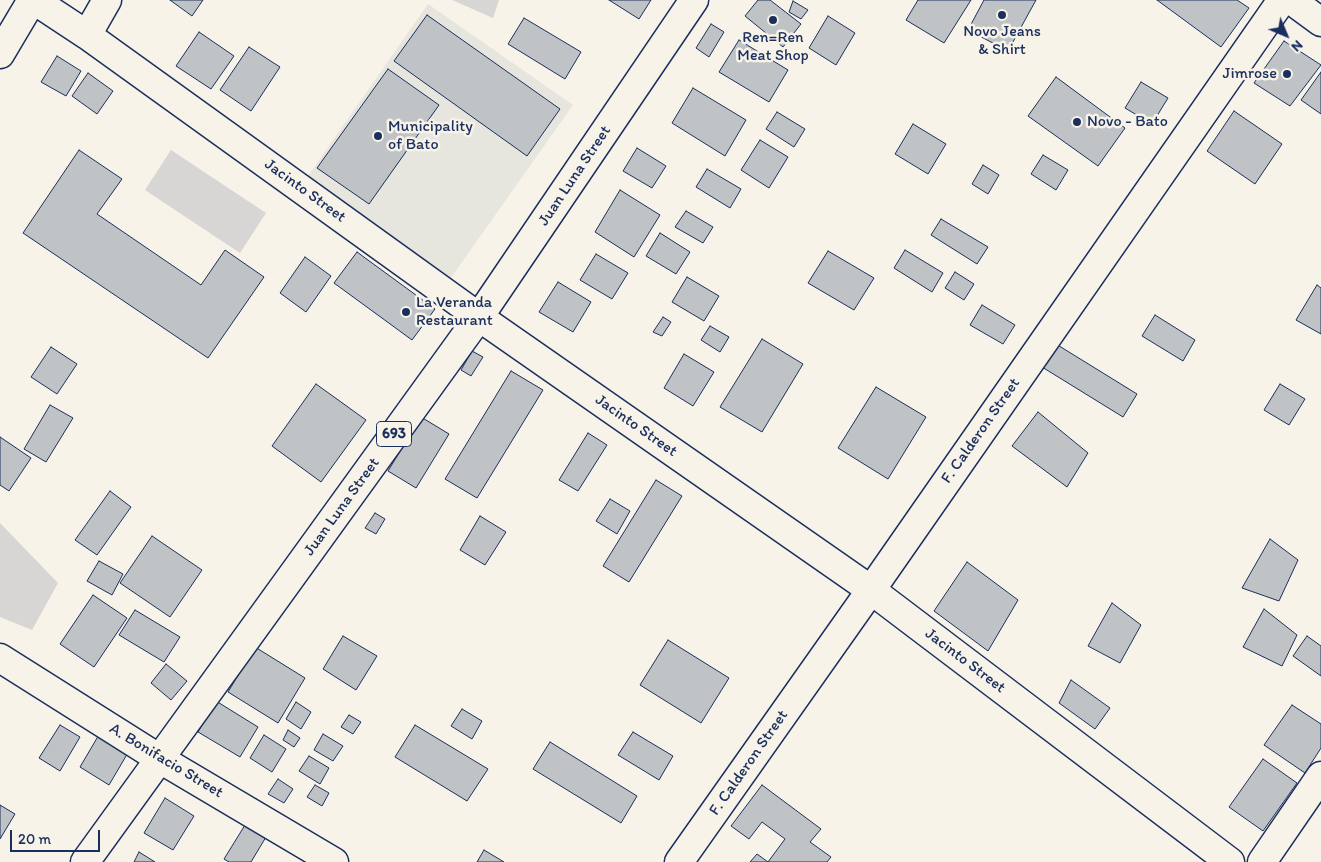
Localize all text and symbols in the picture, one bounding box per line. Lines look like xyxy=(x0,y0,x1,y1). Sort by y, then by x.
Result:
marker: Novo Jeans & Shirt xyxy=(996,9,1008,21)
north arrow xyxy=(1261,10,1311,60)
marker: Ren=Ren Meat Shop xyxy=(767,14,779,26)
place label: Novo Jeans & Shirt xyxy=(963,22,1041,60)
place label: Ren=Ren Meat Shop xyxy=(737,28,809,66)
text: N xyxy=(1288,37,1306,55)
place label: Jimrose xyxy=(1223,64,1277,84)
marker: Jimrose xyxy=(1281,68,1293,80)
place label: Novo - Bato xyxy=(1087,112,1168,132)
marker: Novo - Bato xyxy=(1071,116,1083,128)
place label: Municipality of Bato xyxy=(388,117,473,155)
street label: Juan Luna Street xyxy=(534,122,616,230)
marker: Municipality of Bato xyxy=(372,130,384,142)
street label: Jacinto Street xyxy=(261,155,349,227)
place label: La Veranda Restaurant xyxy=(416,293,493,331)
marker: La Veranda Restaurant xyxy=(400,306,412,318)
street label: F. Calderon Street xyxy=(937,375,1025,487)
street label: Jacinto Street xyxy=(591,391,681,461)
road number: 693 xyxy=(376,422,412,446)
street label: Juan Luna Street xyxy=(300,454,384,560)
street label: Jacinto Street xyxy=(921,624,1009,698)
street label: F. Calderon Street xyxy=(705,707,793,819)
street label: A. Bonifacio Street xyxy=(106,719,226,803)
scale bar xyxy=(12,820,102,852)
text: 20 m xyxy=(18,830,51,848)

